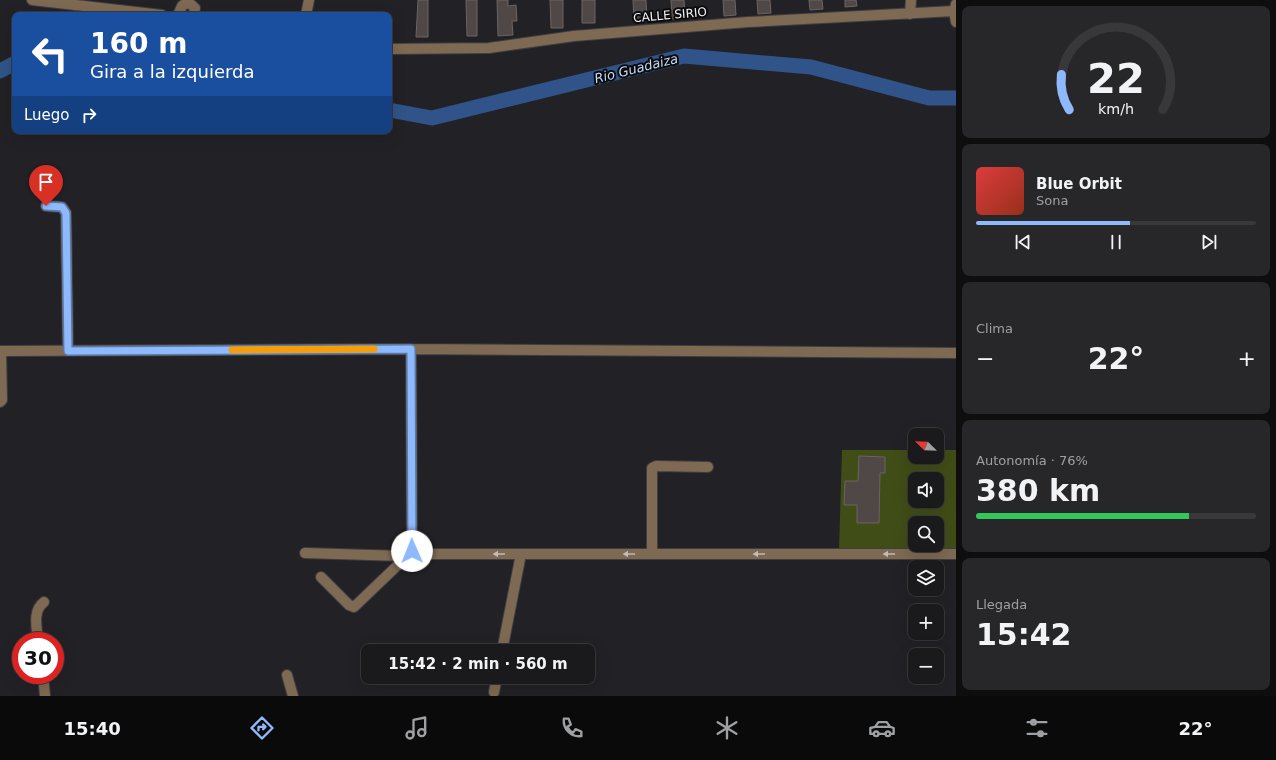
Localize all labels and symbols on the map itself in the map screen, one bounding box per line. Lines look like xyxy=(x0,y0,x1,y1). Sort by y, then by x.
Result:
street label: CALLE SIRIO xyxy=(633,5,707,25)
water label: Rio Guadaiza xyxy=(593,51,680,86)
pin xyxy=(29,165,63,206)
north arrow xyxy=(908,428,944,464)
position arrow xyxy=(391,530,433,572)
one-way arrow xyxy=(492,551,505,557)
one-way arrow xyxy=(622,551,635,557)
one-way arrow xyxy=(752,551,765,557)
one-way arrow xyxy=(882,551,895,557)
speed limit sign: 30 xyxy=(12,632,64,684)

